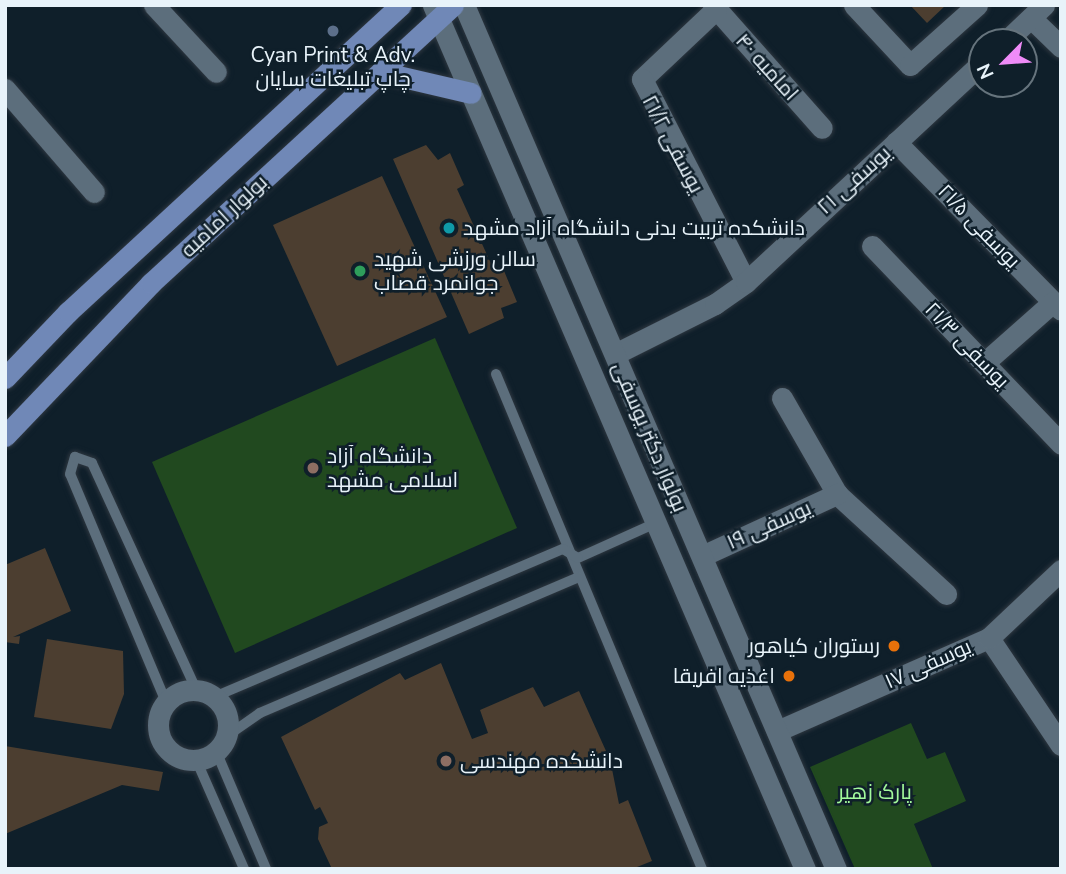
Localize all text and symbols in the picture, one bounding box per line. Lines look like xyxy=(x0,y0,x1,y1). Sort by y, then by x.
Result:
marker: Cyan Print & Adv. چاپ تبلیغات سایان xyxy=(325,23,341,39)
street label: امامیه ۴۰ xyxy=(730,28,804,106)
north arrow xyxy=(968,28,1038,98)
place label: Cyan Print & Adv. چاپ تبلیغات سایان xyxy=(251,42,415,92)
text: N xyxy=(971,59,1001,83)
street label: یوسفی ۲۱/۲ xyxy=(637,91,709,197)
street label: یوسفی ۲۱ xyxy=(812,141,896,219)
street label: بولوار امامیه xyxy=(175,169,273,263)
street label: یوسفی ۲۱/۵ xyxy=(933,179,1025,273)
place label: دانشکده تربیت بدنی دانشگاه آزاد مشهد xyxy=(463,215,805,241)
marker: دانشکده تربیت بدنی دانشگاه آزاد مشهد xyxy=(441,220,457,236)
place label: سالن ورزشی شهید جوانمرد قصاب xyxy=(374,246,536,296)
marker: سالن ورزشی شهید جوانمرد قصاب xyxy=(352,263,368,279)
street label: یوسفی ۲۱/۳ xyxy=(920,297,1014,393)
street label: بولوار دکتر یوسفی xyxy=(607,358,693,516)
place label: دانشگاه آزاد اسلامی مشهد xyxy=(327,443,458,493)
marker: دانشگاه آزاد اسلامی مشهد xyxy=(305,460,321,476)
street label: یوسفی ۱۹ xyxy=(723,495,815,555)
place label: رستوران کیاهور xyxy=(748,633,880,659)
street label: یوسفی ۱۷ xyxy=(881,634,975,694)
marker: رستوران کیاهور xyxy=(886,638,902,654)
place label: اغذیه افریقا xyxy=(673,663,775,689)
marker: اغذیه افریقا xyxy=(781,668,797,684)
place label: دانشکده مهندسی xyxy=(460,748,623,774)
marker: دانشکده مهندسی xyxy=(438,753,454,769)
park label: پارک زهیر xyxy=(838,779,912,805)

